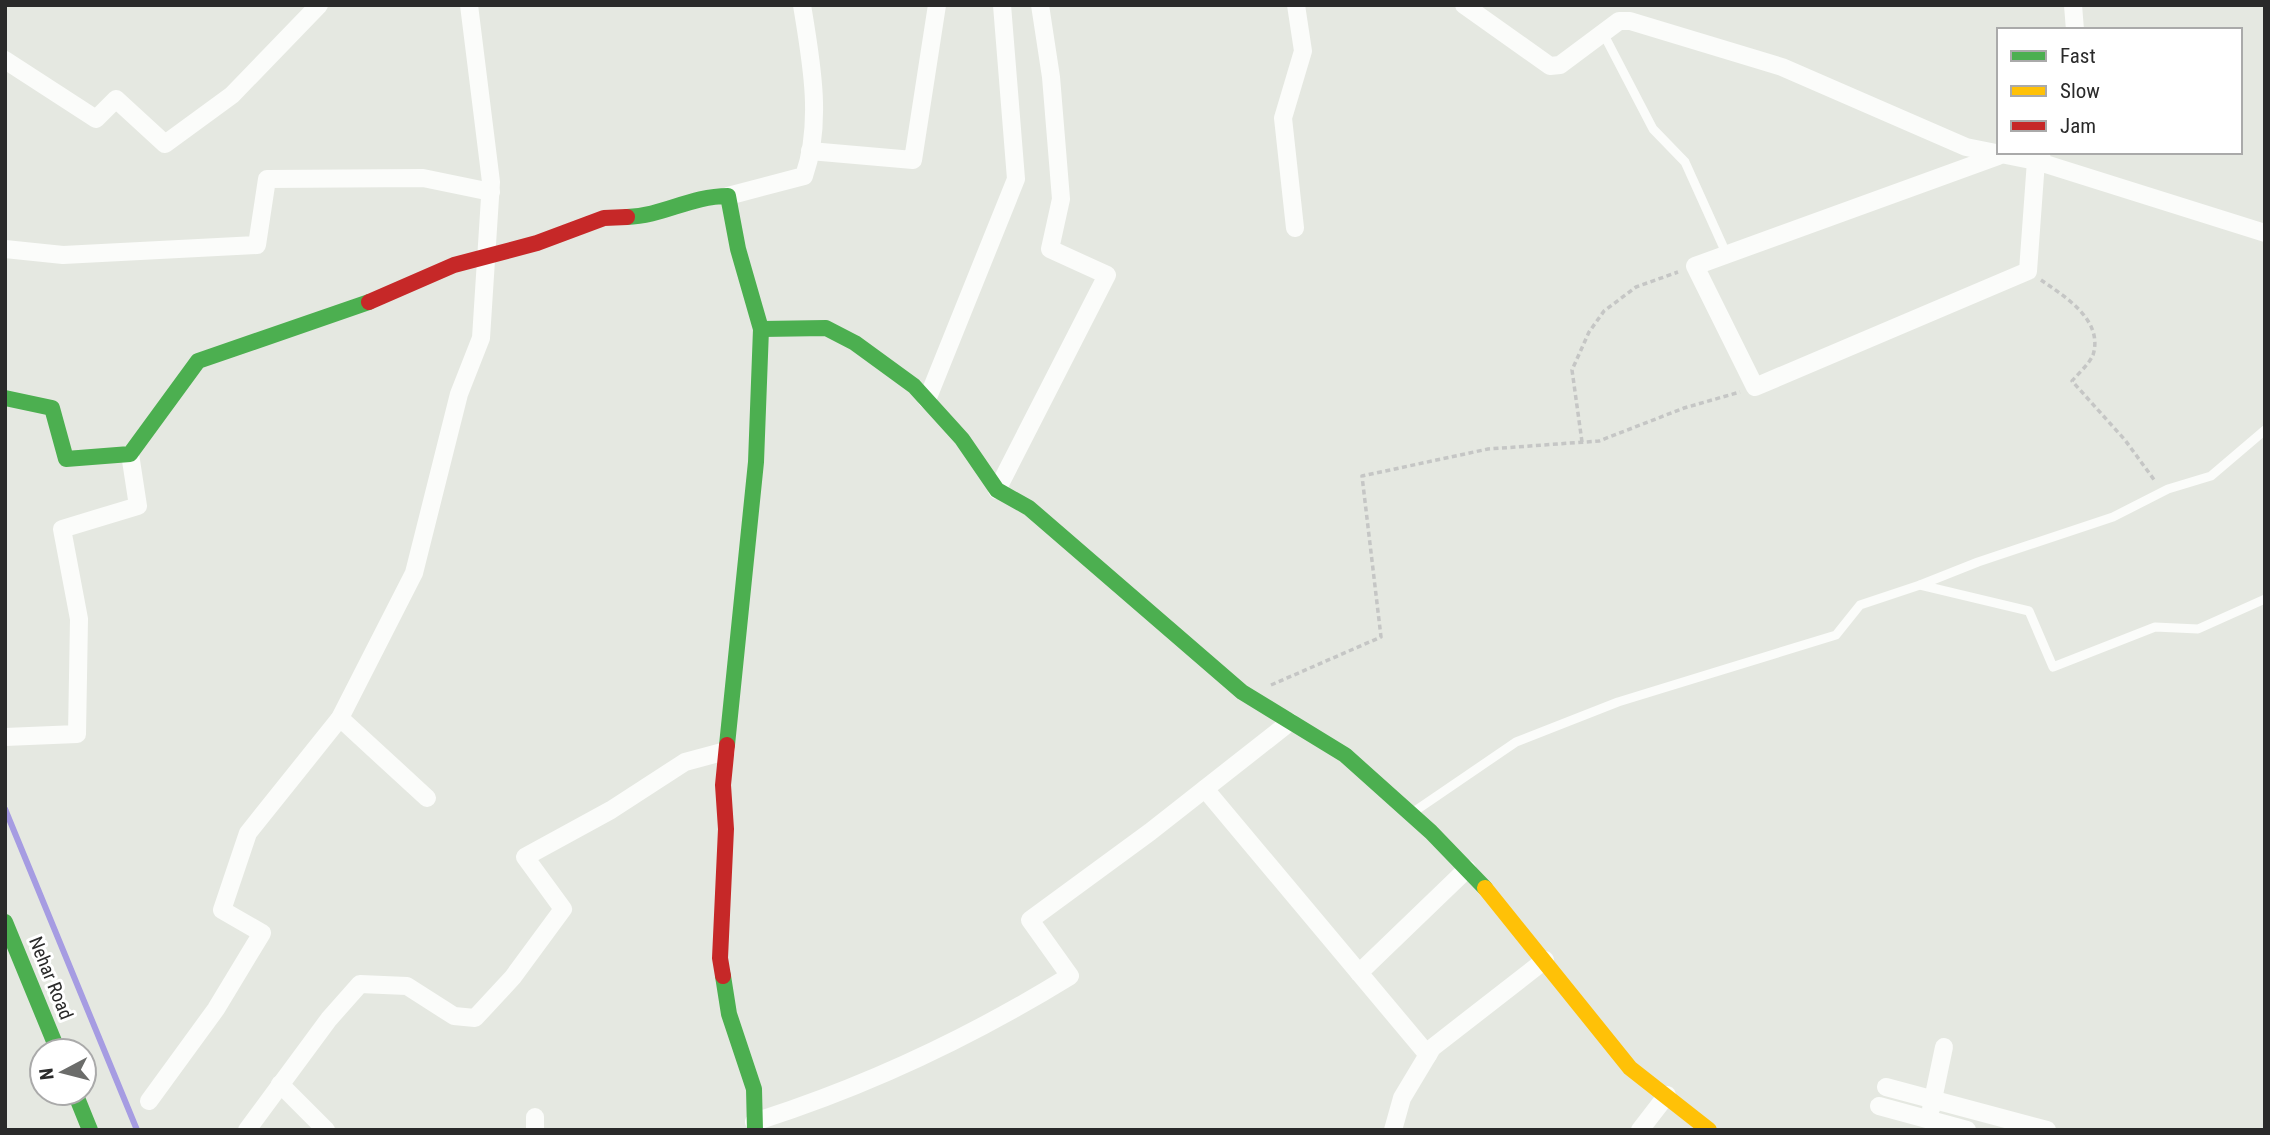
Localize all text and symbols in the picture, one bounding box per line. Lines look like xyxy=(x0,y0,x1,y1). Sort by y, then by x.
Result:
legend xyxy=(1997,28,2242,154)
text: Fast xyxy=(2060,44,2096,68)
text: Slow xyxy=(2060,79,2100,103)
text: Jam xyxy=(2060,114,2096,138)
street label: Nehar Road xyxy=(24,933,78,1023)
north arrow xyxy=(28,1037,98,1107)
text: N xyxy=(34,1067,59,1081)

